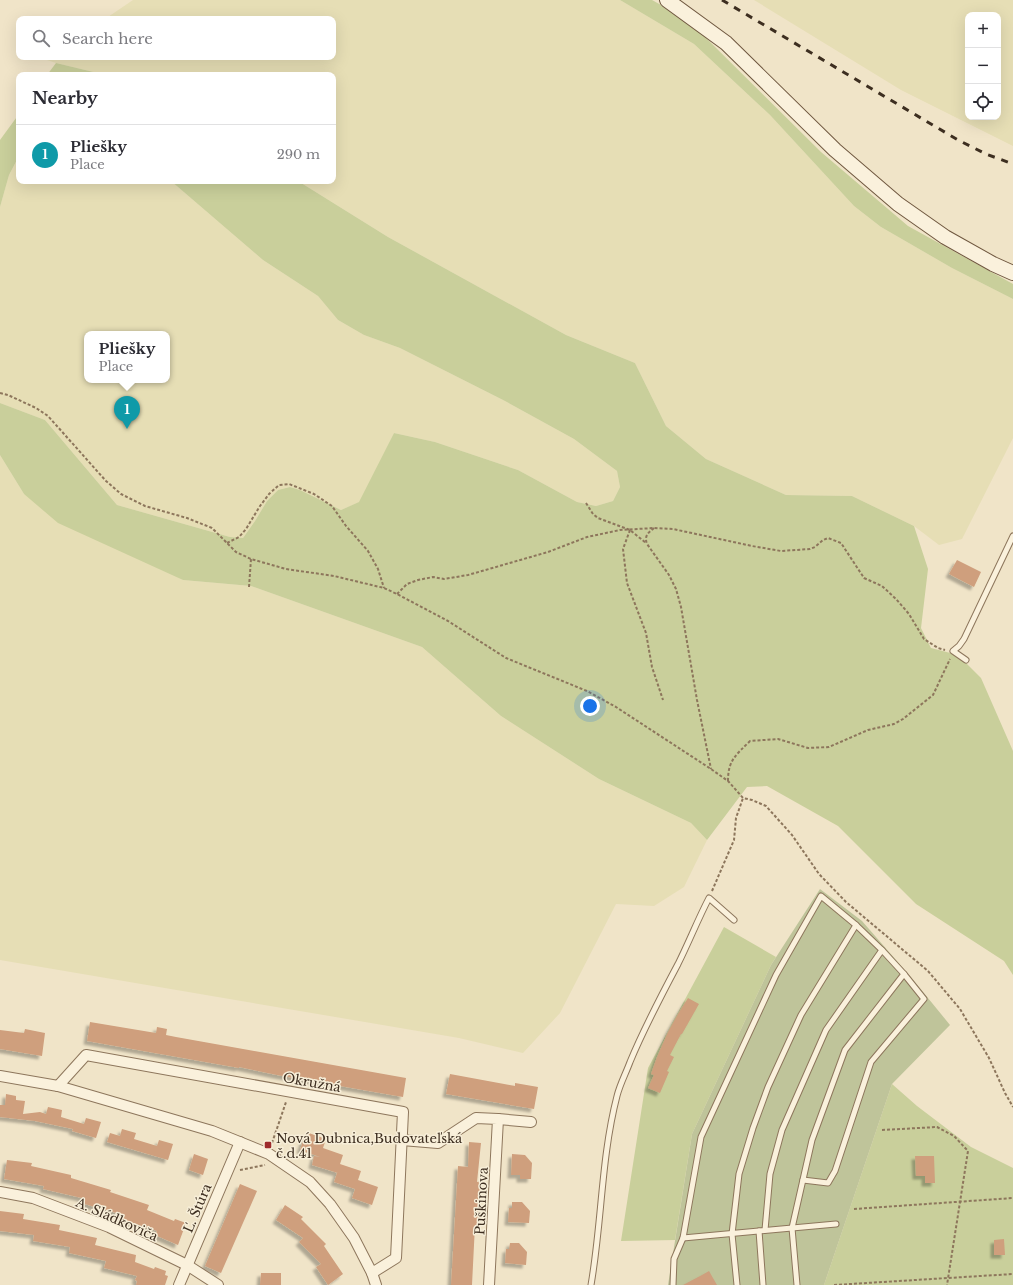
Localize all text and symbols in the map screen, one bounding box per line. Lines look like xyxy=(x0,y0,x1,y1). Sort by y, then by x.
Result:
map controls xyxy=(965,12,1001,120)
button: + xyxy=(965,12,1001,48)
search box xyxy=(16,16,336,60)
icon: search xyxy=(30,27,52,49)
text: Search here xyxy=(62,29,153,48)
button: − xyxy=(965,48,1001,84)
button: locate xyxy=(965,84,1001,120)
text: Nearby xyxy=(32,88,98,109)
text: Pliešky xyxy=(70,137,127,156)
text: 1 xyxy=(42,146,48,163)
text: 290 m xyxy=(277,146,320,163)
text: Place xyxy=(70,156,105,173)
popup xyxy=(84,331,170,383)
text: Pliešky xyxy=(99,339,155,358)
text: Place xyxy=(99,358,133,375)
pin: 1 xyxy=(114,396,140,429)
your location xyxy=(580,696,600,716)
street label: Okružná xyxy=(282,1069,343,1096)
place label: Nová Dubnica,Budovateľská č.d.41 xyxy=(276,1130,463,1162)
marker: Nová Dubnica,Budovateľská č.d.41 xyxy=(263,1140,273,1150)
street label: Puškinova xyxy=(471,1166,492,1236)
street label: Ľ. Štúra xyxy=(179,1180,216,1235)
street label: A. Sládkoviča xyxy=(72,1193,161,1245)

